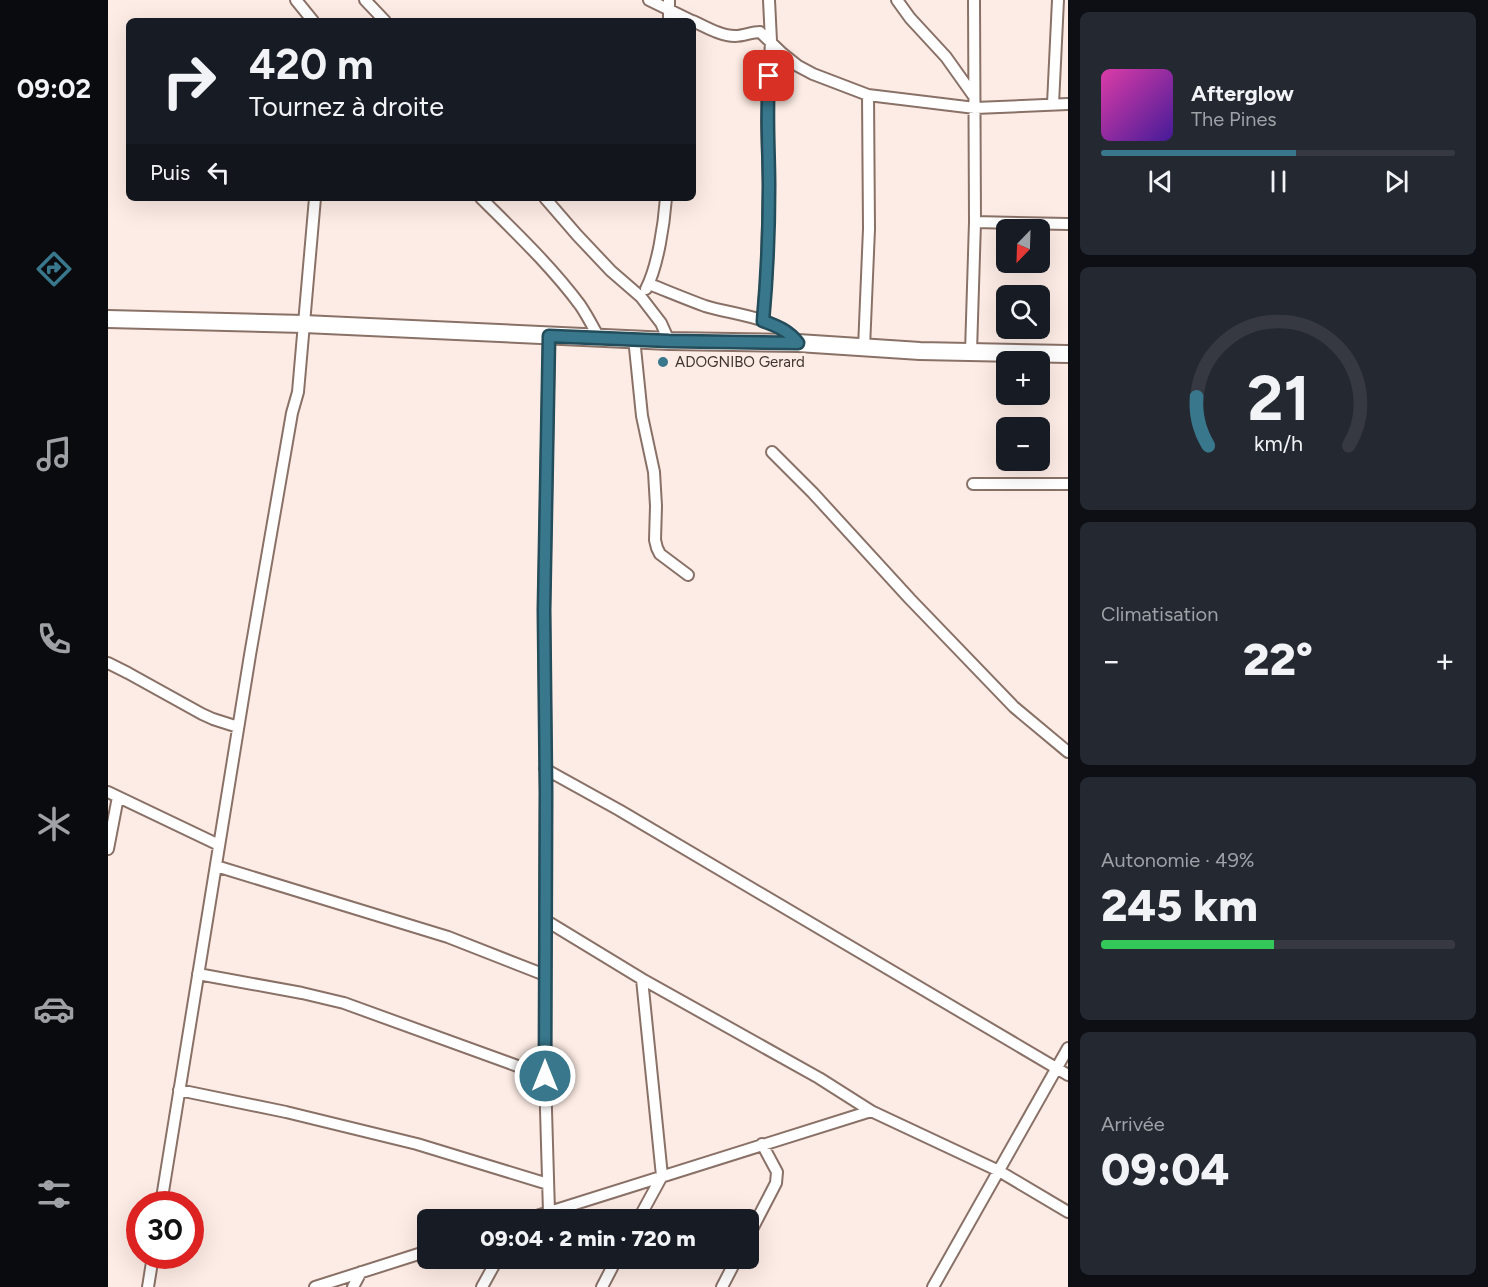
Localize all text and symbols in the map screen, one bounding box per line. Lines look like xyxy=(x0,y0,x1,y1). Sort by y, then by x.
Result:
text: 420 m xyxy=(249,39,374,90)
icon: right xyxy=(150,42,228,120)
pin xyxy=(743,50,794,101)
icon: arrive xyxy=(752,59,785,92)
text: 09:02 xyxy=(17,72,91,105)
text: Afterglow xyxy=(1191,80,1294,107)
text: Tournez à droite xyxy=(249,90,444,123)
text: The Pines xyxy=(1191,107,1277,131)
icon: left xyxy=(202,156,235,189)
text: Puis xyxy=(150,159,190,186)
icon: previous xyxy=(1144,165,1177,198)
icon: pause xyxy=(1262,165,1295,198)
icon: next xyxy=(1380,165,1413,198)
north arrow xyxy=(996,219,1050,273)
map controls xyxy=(996,219,1050,471)
icon: directions xyxy=(33,248,75,290)
button: search xyxy=(996,285,1050,339)
button: + xyxy=(996,351,1050,405)
place label: ADOGNIBO Gerard xyxy=(675,353,805,371)
marker: ADOGNIBO Gerard xyxy=(656,355,670,369)
text: 21 xyxy=(1247,361,1309,436)
button: − xyxy=(996,417,1050,471)
text: km/h xyxy=(1254,431,1302,456)
icon: music xyxy=(33,433,75,475)
text: Climatisation xyxy=(1101,602,1218,626)
icon: phone xyxy=(33,618,75,660)
text: 22° xyxy=(1243,632,1313,686)
text: − xyxy=(1101,641,1122,680)
text: + xyxy=(1434,641,1455,680)
icon: climate xyxy=(33,803,75,845)
text: Autonomie · 49% xyxy=(1101,848,1255,872)
text: 245 km xyxy=(1101,878,1258,932)
icon: car xyxy=(33,988,75,1030)
position arrow xyxy=(513,1044,577,1108)
text: Arrivée xyxy=(1101,1112,1165,1136)
text: 09:04 xyxy=(1101,1142,1229,1196)
icon: filters xyxy=(33,1173,75,1215)
speed limit sign: 30 xyxy=(126,1191,204,1269)
text: 09:04 · 2 min · 720 m xyxy=(480,1225,696,1252)

